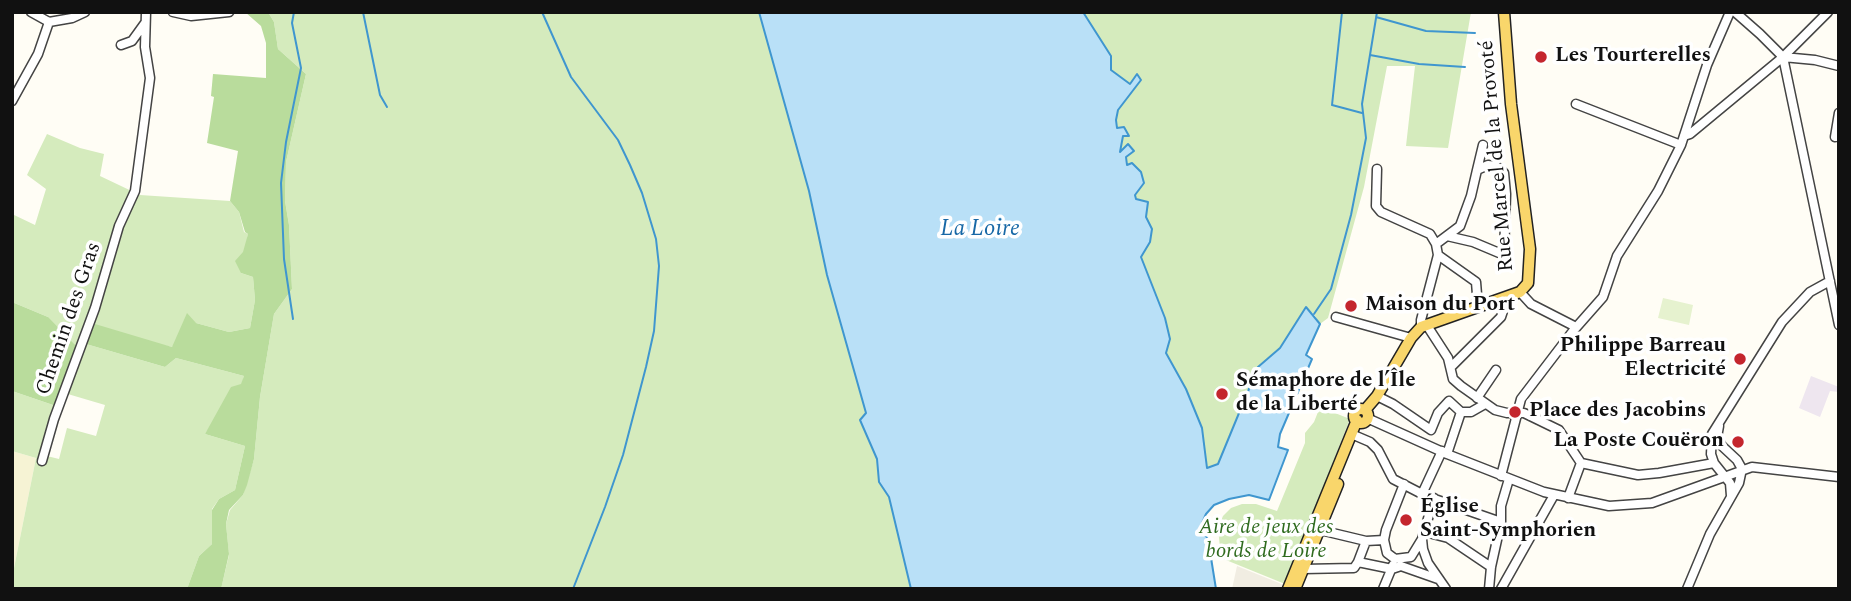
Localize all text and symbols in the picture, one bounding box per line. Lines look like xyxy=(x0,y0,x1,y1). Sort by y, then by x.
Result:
street label: Rue Marcel de la Provoté xyxy=(1475,39,1521,273)
place label: Les Tourterelles xyxy=(1555,44,1711,70)
marker: Les Tourterelles xyxy=(1533,49,1549,65)
water label: La Loire xyxy=(940,216,1020,244)
street label: Chemin des Gras xyxy=(32,239,108,399)
place label: Maison du Port xyxy=(1365,293,1515,319)
marker: Maison du Port xyxy=(1343,298,1359,314)
place label: Philippe Barreau Electricité xyxy=(1560,334,1726,384)
marker: Philippe Barreau Electricité xyxy=(1732,351,1748,367)
place label: Sémaphore de l’Île de la Liberté xyxy=(1236,369,1416,419)
marker: Sémaphore de l’Île de la Liberté xyxy=(1214,386,1230,402)
place label: Place des Jacobins xyxy=(1529,399,1706,425)
marker: Place des Jacobins xyxy=(1507,404,1523,420)
place label: La Poste Couëron xyxy=(1553,429,1724,455)
marker: La Poste Couëron xyxy=(1730,434,1746,450)
place label: Église Saint-Symphorien xyxy=(1420,495,1596,545)
marker: Église Saint-Symphorien xyxy=(1398,512,1414,528)
park label: Aire de jeux des bords de Loire xyxy=(1199,516,1333,566)

